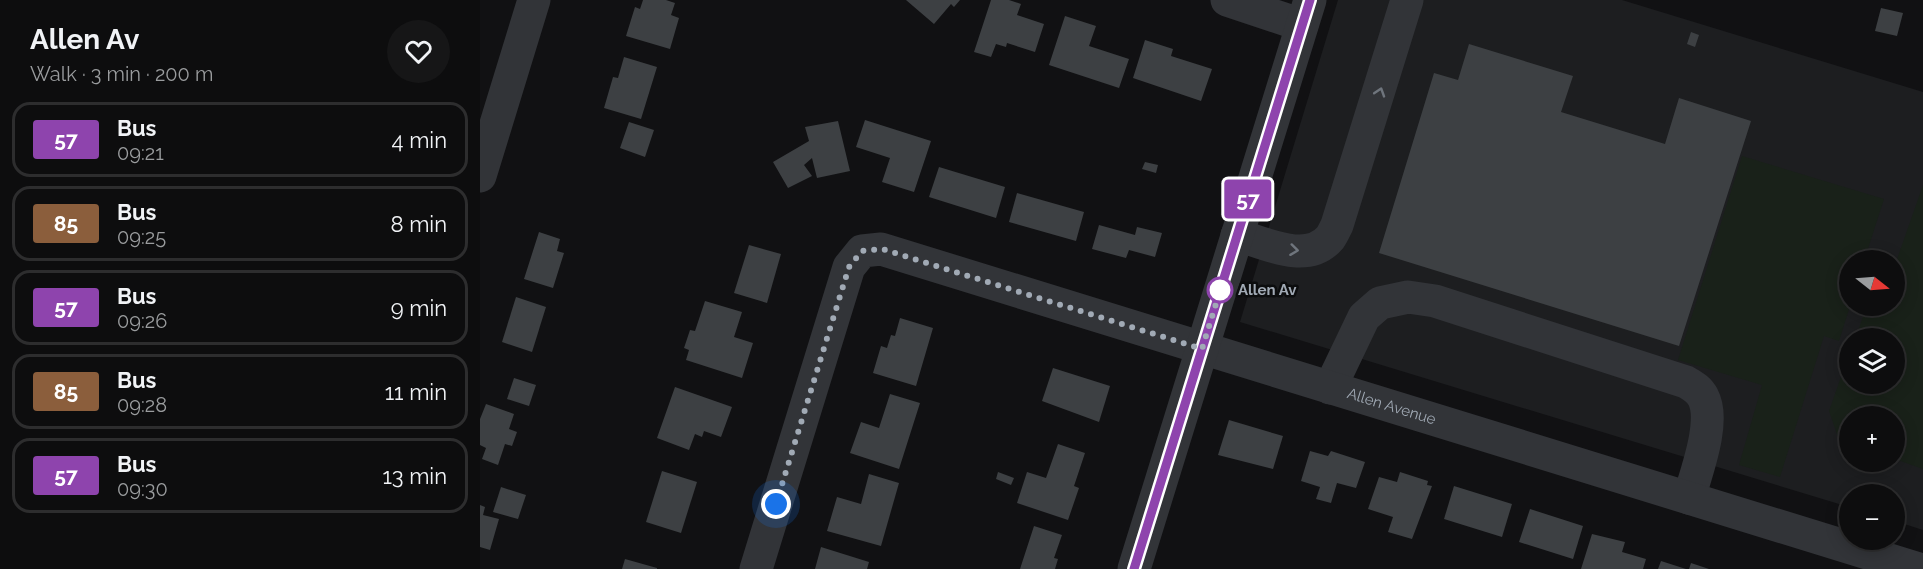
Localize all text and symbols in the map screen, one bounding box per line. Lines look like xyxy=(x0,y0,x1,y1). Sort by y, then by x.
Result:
button: heart xyxy=(387,20,450,83)
text: Allen Av xyxy=(30,23,139,56)
text: Walk · 3 min · 200 m xyxy=(30,62,213,86)
one-way arrow xyxy=(1372,87,1385,98)
text: Bus xyxy=(117,115,156,141)
text: 57 xyxy=(54,127,78,152)
text: 4 min xyxy=(392,127,447,153)
text: 09:21 xyxy=(117,141,164,165)
line badge: 57 xyxy=(1221,180,1275,218)
text: 57 xyxy=(1236,187,1260,212)
text: Bus xyxy=(117,199,156,225)
text: 85 xyxy=(54,211,78,236)
text: 8 min xyxy=(391,211,447,237)
text: 09:25 xyxy=(117,225,166,249)
one-way arrow xyxy=(1289,243,1298,255)
north arrow xyxy=(1839,250,1905,316)
map controls xyxy=(1839,250,1905,550)
marker: Allen Av xyxy=(1207,277,1233,303)
place label: Allen Av xyxy=(1238,281,1297,299)
text: Bus xyxy=(117,283,156,309)
text: 57 xyxy=(54,295,78,320)
text: 9 min xyxy=(391,295,447,321)
text: 09:26 xyxy=(117,309,167,333)
button: layers xyxy=(1839,328,1905,394)
text: Bus xyxy=(117,367,156,393)
text: 85 xyxy=(54,379,78,404)
text: 11 min xyxy=(385,379,447,405)
street label: Allen Avenue xyxy=(1345,384,1438,429)
text: 09:28 xyxy=(117,393,167,417)
button: + xyxy=(1839,406,1905,472)
text: Bus xyxy=(117,451,156,477)
text: 57 xyxy=(54,463,78,488)
text: 13 min xyxy=(382,463,447,489)
text: 09:30 xyxy=(117,477,168,501)
button: − xyxy=(1839,484,1905,550)
your location xyxy=(761,489,791,519)

